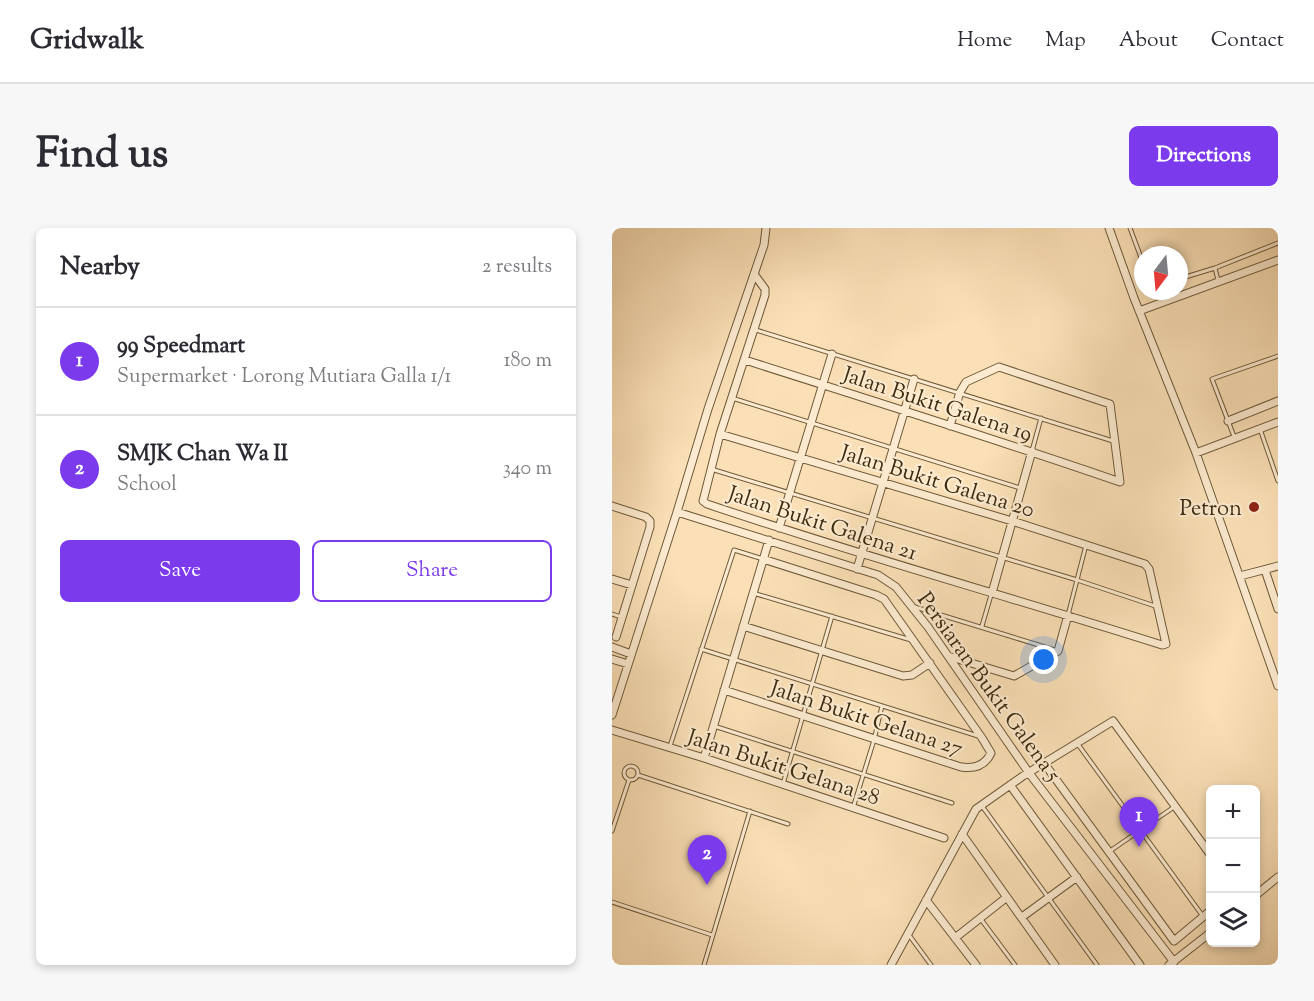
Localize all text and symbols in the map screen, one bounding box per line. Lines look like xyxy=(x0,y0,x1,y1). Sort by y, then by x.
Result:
text: Gridwalk xyxy=(30,21,144,61)
text: Home xyxy=(957,26,1012,56)
text: Map xyxy=(1045,26,1086,56)
text: About xyxy=(1119,26,1178,56)
text: Contact xyxy=(1211,26,1284,56)
text: Find us xyxy=(36,126,168,186)
button: Directions xyxy=(1129,126,1278,186)
north arrow xyxy=(1134,246,1188,300)
text: Nearby xyxy=(60,249,140,286)
text: 2 results xyxy=(482,253,552,282)
text: 99 Speedmart xyxy=(117,331,245,363)
text: 1 xyxy=(76,347,83,376)
text: 180 m xyxy=(504,347,552,376)
street label: Jalan Bukit Galena 19 xyxy=(837,360,1036,452)
text: Supermarket · Lorong Mutiara Galla 1/1 xyxy=(117,363,451,392)
street label: Jalan Bukit Galena 20 xyxy=(835,438,1038,528)
text: SMJK Chan Wa II xyxy=(117,439,288,471)
text: 2 xyxy=(75,455,84,484)
text: 340 m xyxy=(503,455,552,484)
text: School xyxy=(117,471,177,500)
street label: Jalan Bukit Galena 21 xyxy=(722,479,921,571)
place label: Petron xyxy=(1180,494,1242,526)
marker: Petron xyxy=(1247,500,1261,514)
button: Save xyxy=(60,540,300,602)
button: Share xyxy=(312,540,552,602)
street label: Persiaran Bukit Galena 5 xyxy=(908,586,1068,789)
your location xyxy=(1029,645,1058,674)
street label: Jalan Bukit Gelana 27 xyxy=(765,673,967,766)
street label: Jalan Bukit Gelana 28 xyxy=(682,722,884,815)
map controls xyxy=(1206,785,1260,947)
button: + xyxy=(1206,785,1260,839)
pin: 1 xyxy=(1120,798,1158,847)
pin: 2 xyxy=(688,836,727,885)
button: − xyxy=(1206,839,1260,893)
button: layers xyxy=(1206,893,1260,947)

